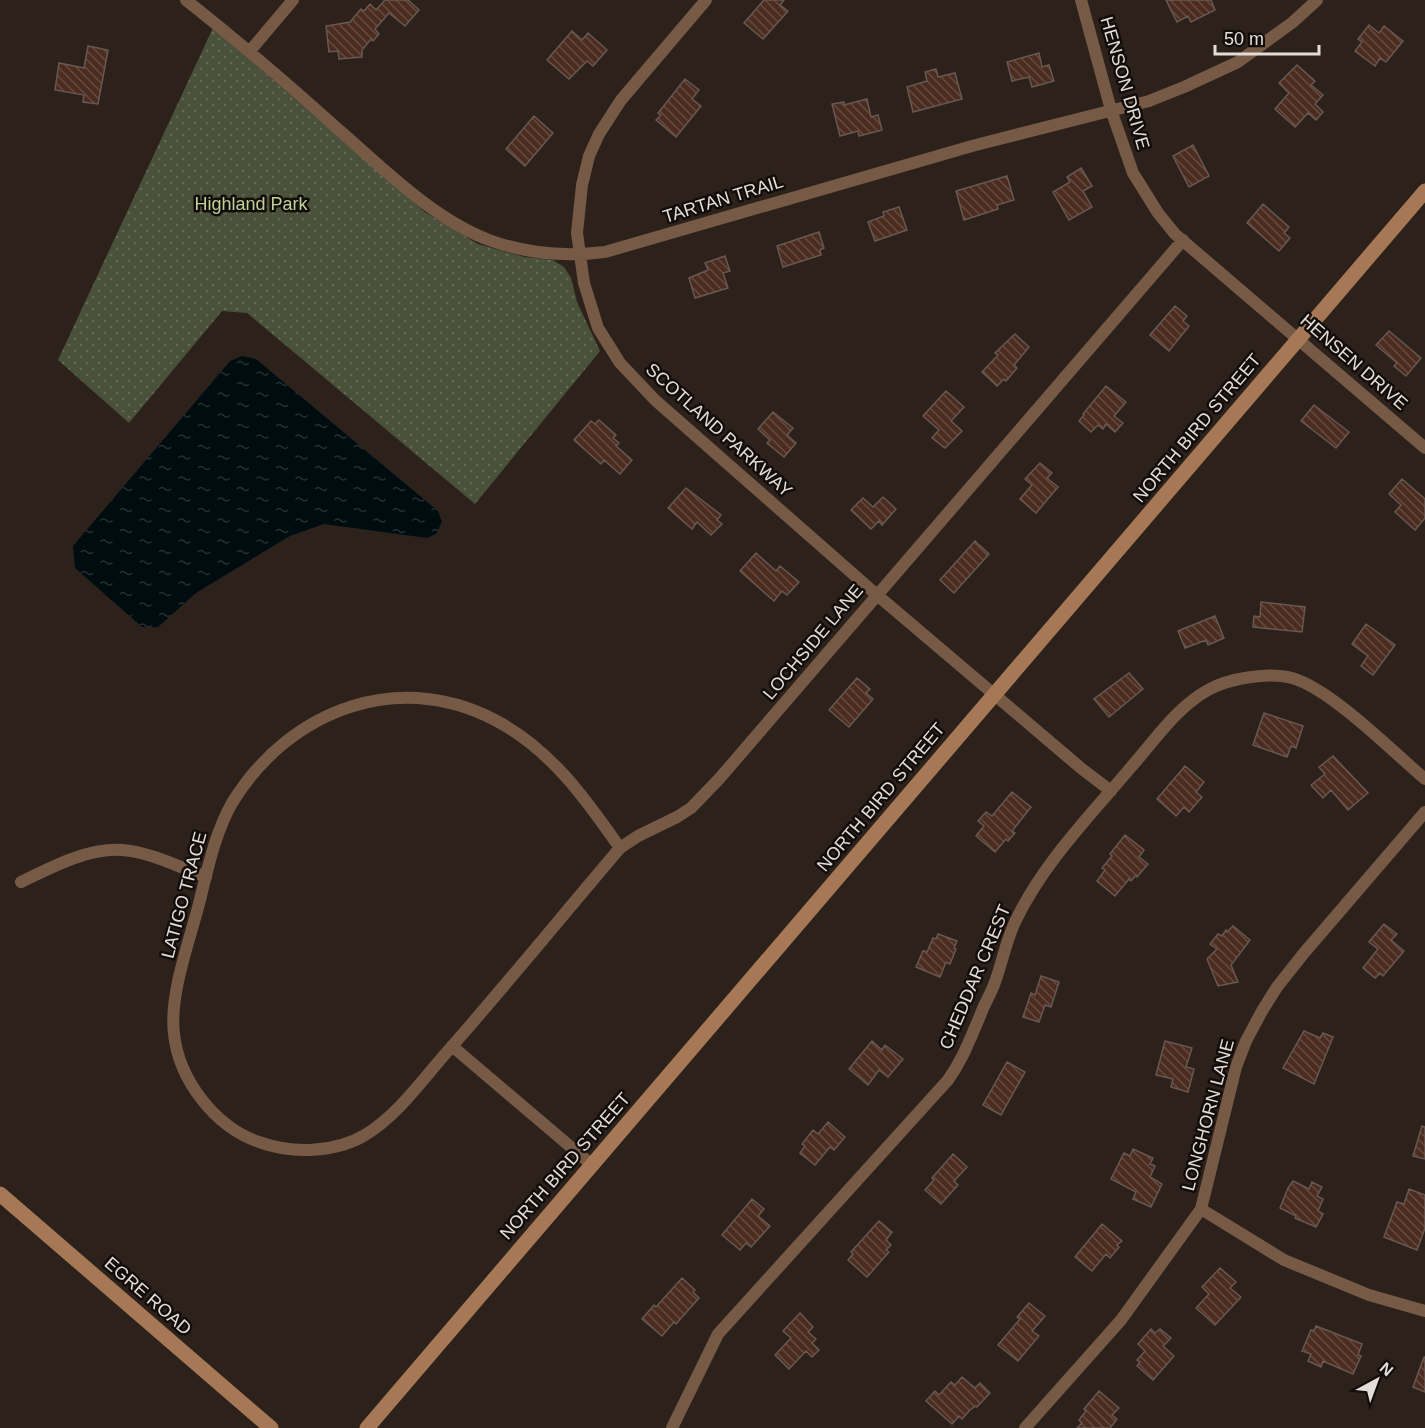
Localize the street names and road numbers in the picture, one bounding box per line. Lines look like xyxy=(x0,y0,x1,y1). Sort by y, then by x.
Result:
street label: HENSON DRIVE xyxy=(1097,14,1153,152)
street label: TARTAN TRAIL xyxy=(660,171,786,227)
street label: HENSEN DRIVE xyxy=(1296,310,1412,414)
street label: NORTH BIRD STREET xyxy=(1129,350,1265,506)
street label: SCOTLAND PARKWAY xyxy=(642,359,796,501)
street label: LOCHSIDE LANE xyxy=(759,580,867,704)
street label: NORTH BIRD STREET xyxy=(813,719,949,875)
street label: LATIGO TRACE xyxy=(157,829,211,961)
street label: CHEDDAR CREST xyxy=(936,902,1014,1052)
street label: LONGHORN LANE xyxy=(1178,1037,1238,1193)
street label: NORTH BIRD STREET xyxy=(496,1089,634,1243)
street label: EGRE ROAD xyxy=(101,1253,195,1339)

